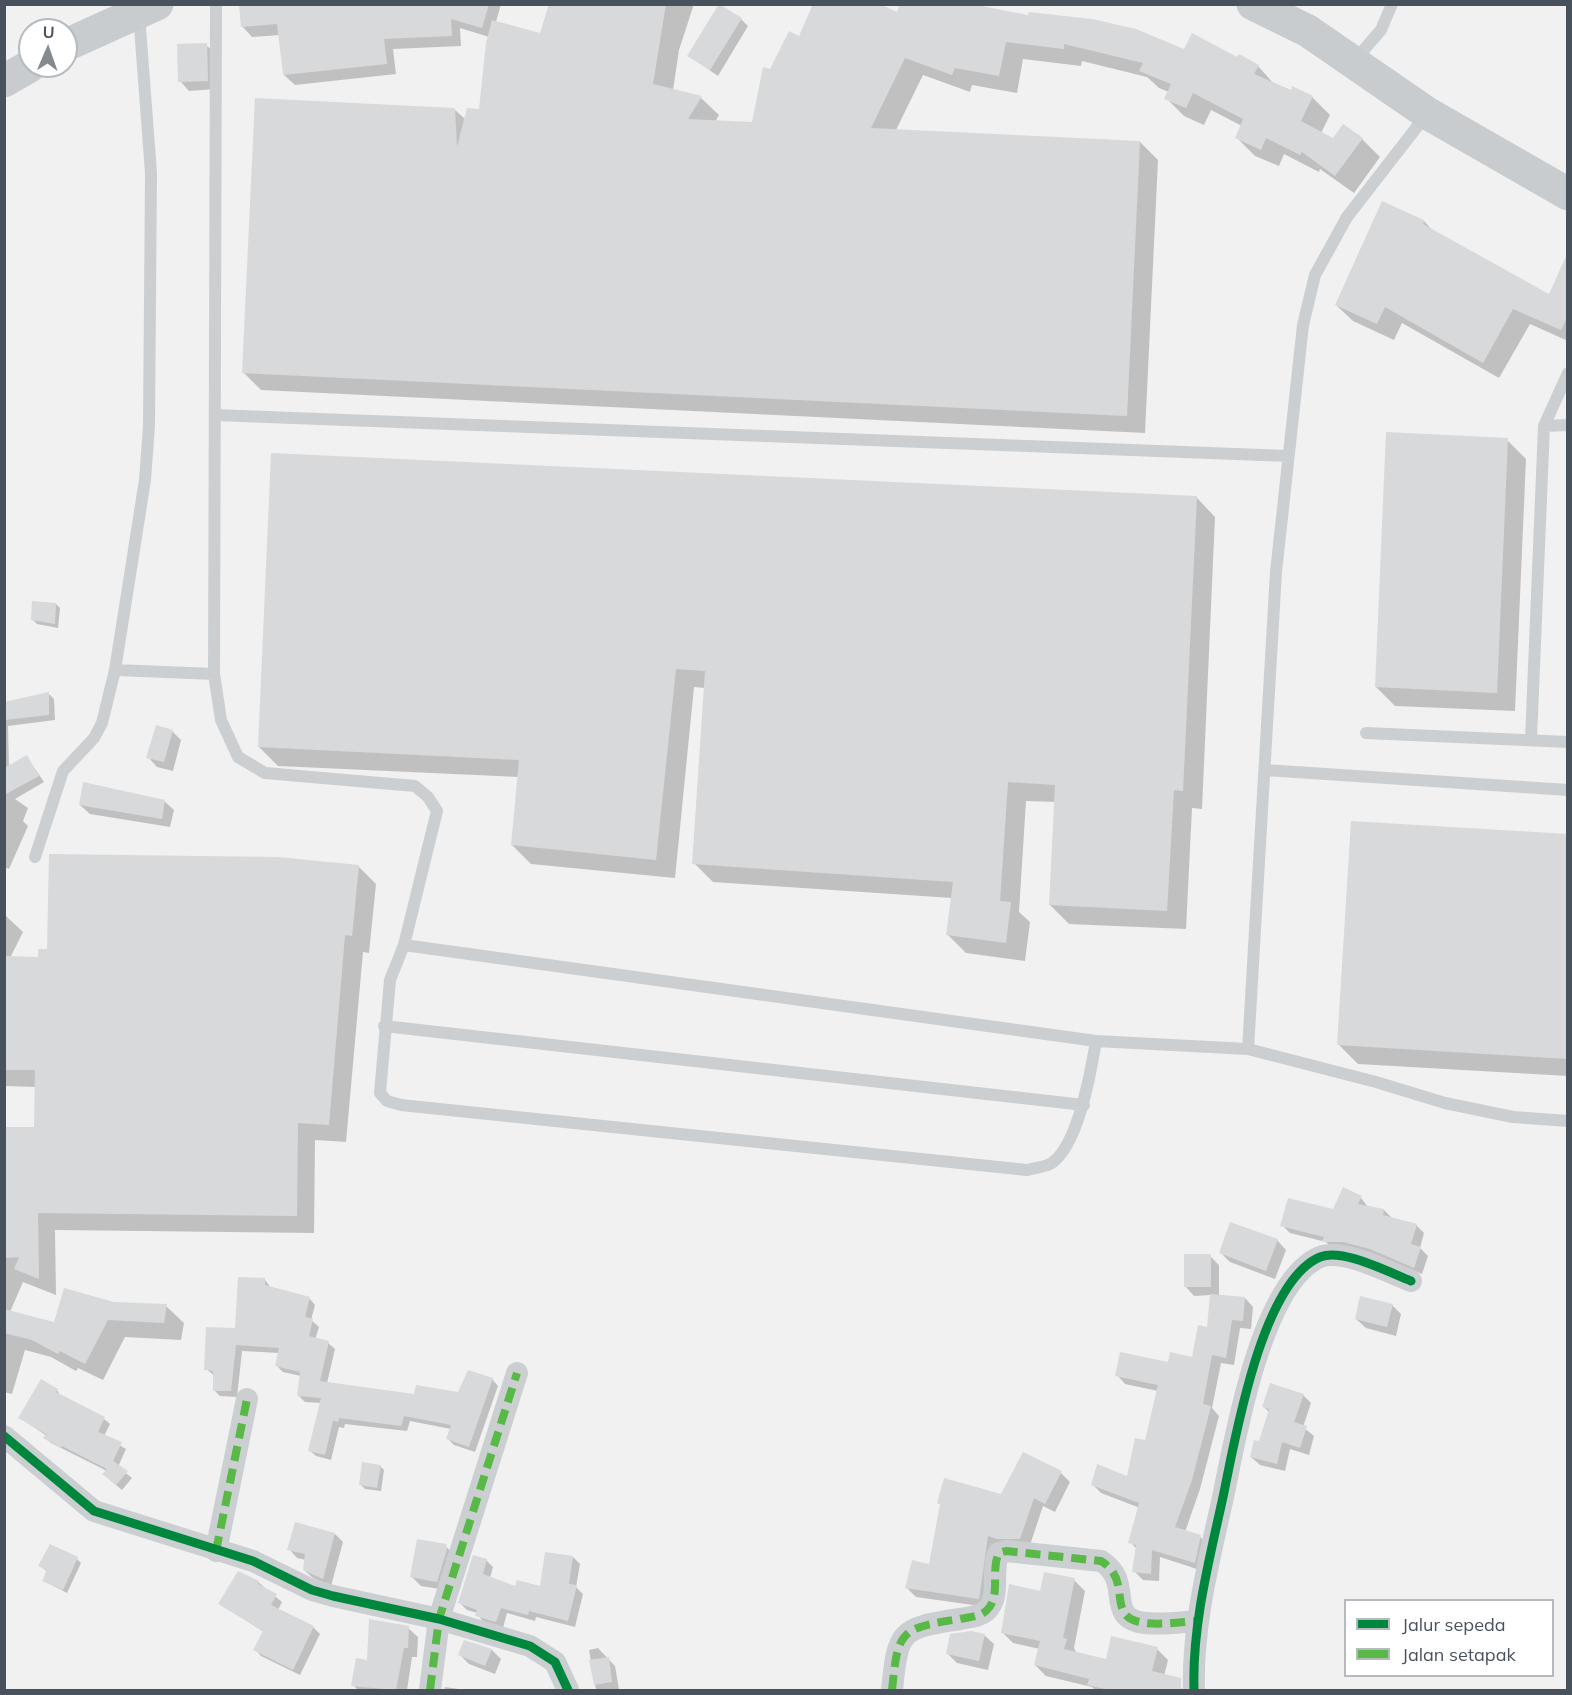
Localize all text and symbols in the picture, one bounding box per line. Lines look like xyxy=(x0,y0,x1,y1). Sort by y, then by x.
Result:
north arrow xyxy=(18,18,78,78)
text: U xyxy=(42,22,55,42)
legend xyxy=(1344,1599,1554,1677)
text: Jalur sepeda xyxy=(1402,1613,1506,1636)
text: Jalan setapak xyxy=(1402,1643,1516,1666)

